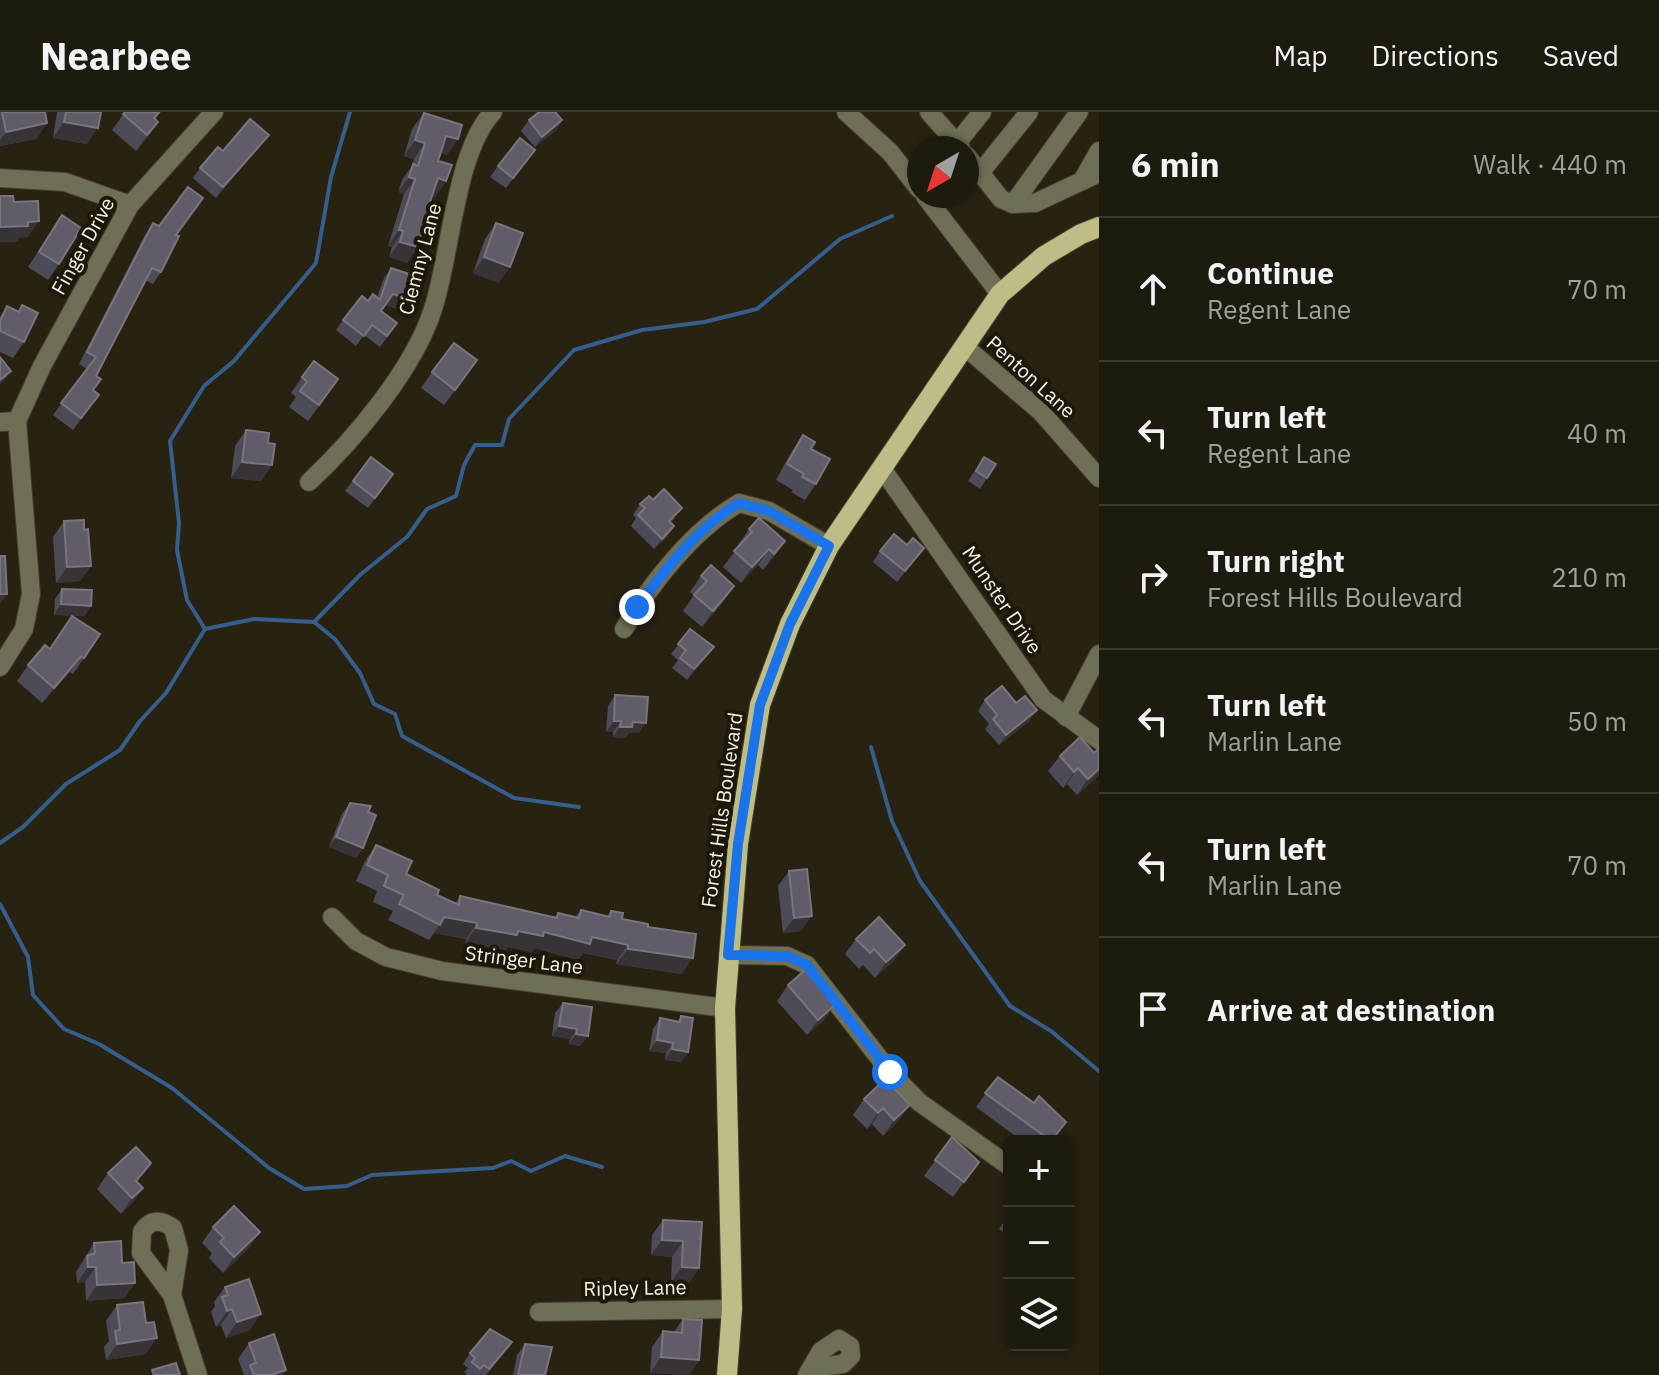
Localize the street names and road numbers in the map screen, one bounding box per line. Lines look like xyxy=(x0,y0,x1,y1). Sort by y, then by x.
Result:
street label: Finger Drive xyxy=(45,192,120,299)
street label: Ciemny Lane xyxy=(392,200,447,318)
street label: Penton Lane xyxy=(981,329,1082,424)
street label: Munster Drive xyxy=(956,540,1049,659)
street label: Forest Hills Boulevard xyxy=(694,711,749,909)
street label: Stringer Lane xyxy=(463,939,585,980)
street label: Ripley Lane xyxy=(583,1273,687,1302)

